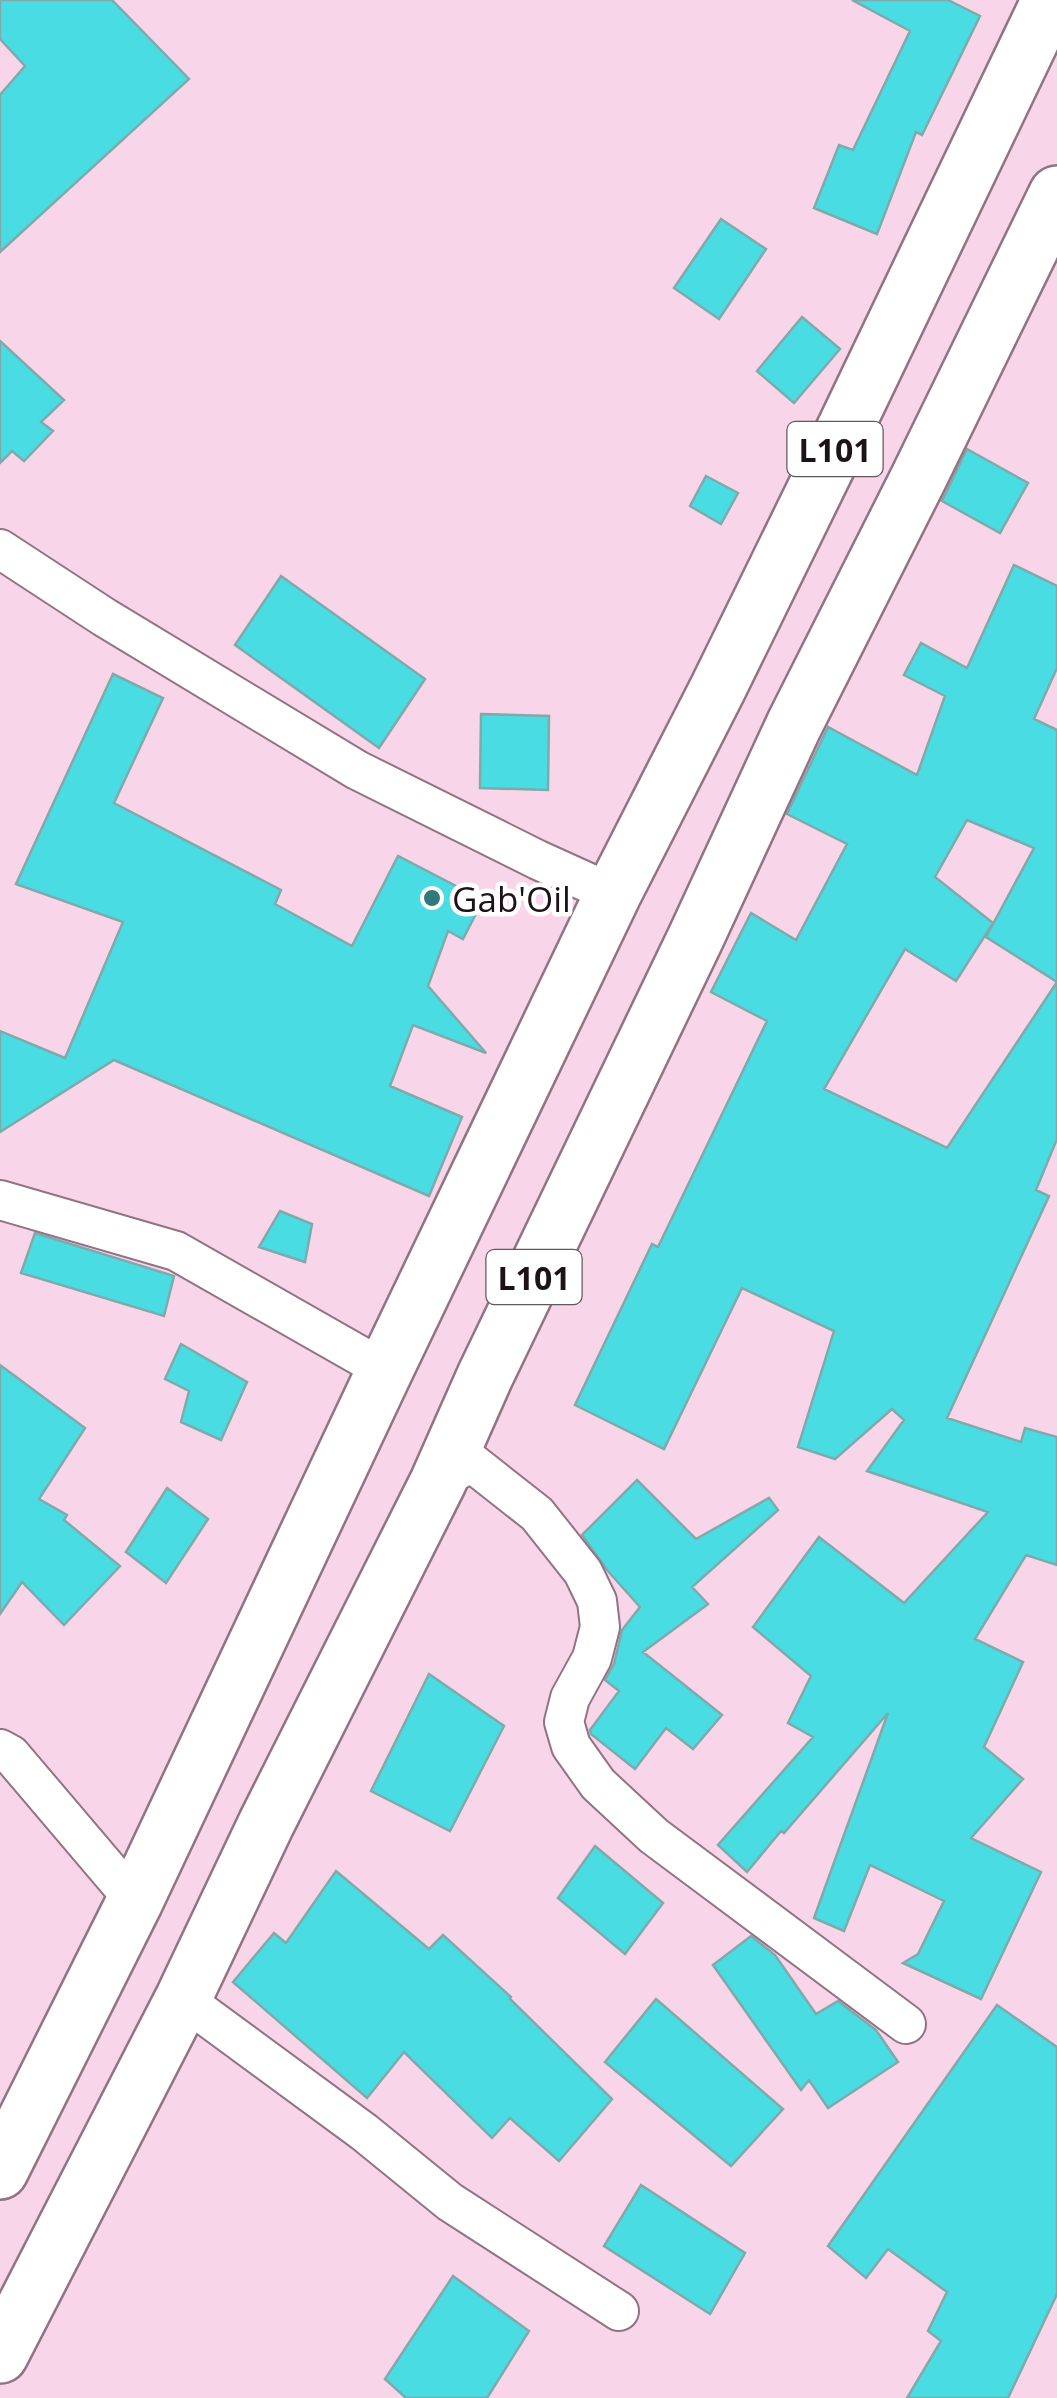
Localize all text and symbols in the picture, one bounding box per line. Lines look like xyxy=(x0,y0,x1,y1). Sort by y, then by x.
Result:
road number: L101 xyxy=(788,422,882,476)
place label: Gab'Oil xyxy=(452,875,571,922)
marker: Gab'Oil xyxy=(421,887,443,909)
road number: L101 xyxy=(486,1250,582,1304)

